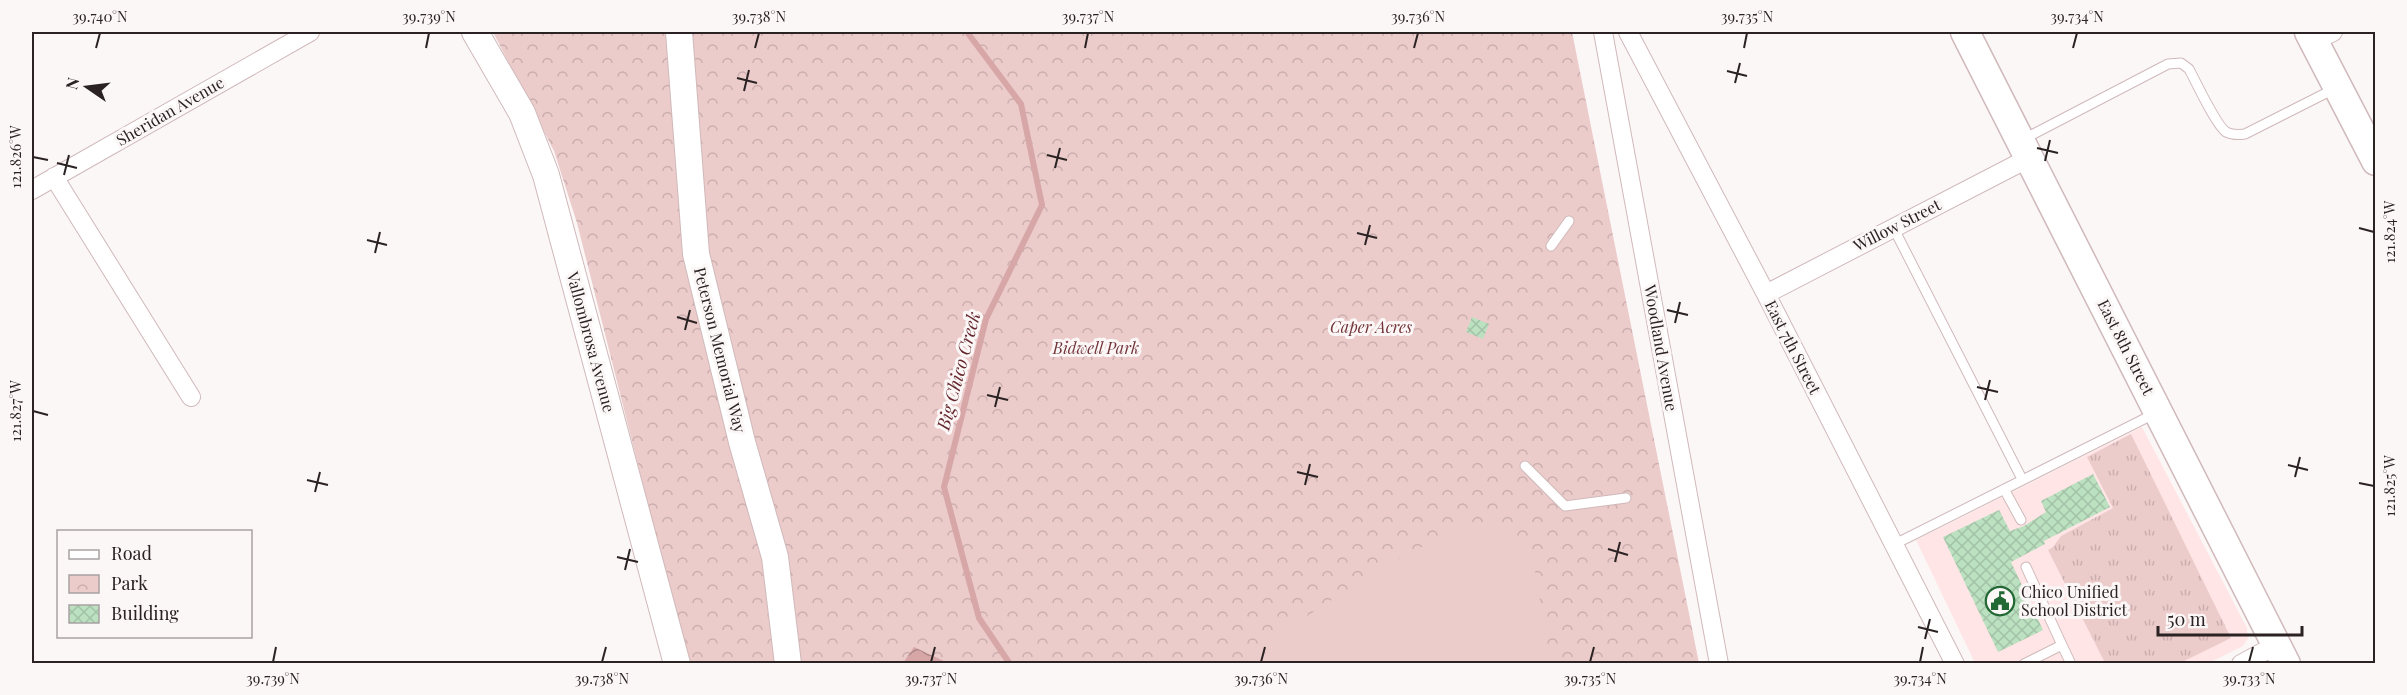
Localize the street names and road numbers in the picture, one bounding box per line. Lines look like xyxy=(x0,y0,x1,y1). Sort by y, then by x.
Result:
street label: Sheridan Avenue xyxy=(112,71,227,150)
street label: Willow Street xyxy=(1849,193,1944,256)
street label: Peterson Memorial Way xyxy=(690,265,751,435)
street label: Vallombrosa Avenue xyxy=(562,268,620,415)
street label: Woodland Avenue xyxy=(1640,282,1683,413)
street label: East 8th Street xyxy=(2093,295,2160,398)
street label: East 7th Street xyxy=(1761,296,1826,398)

